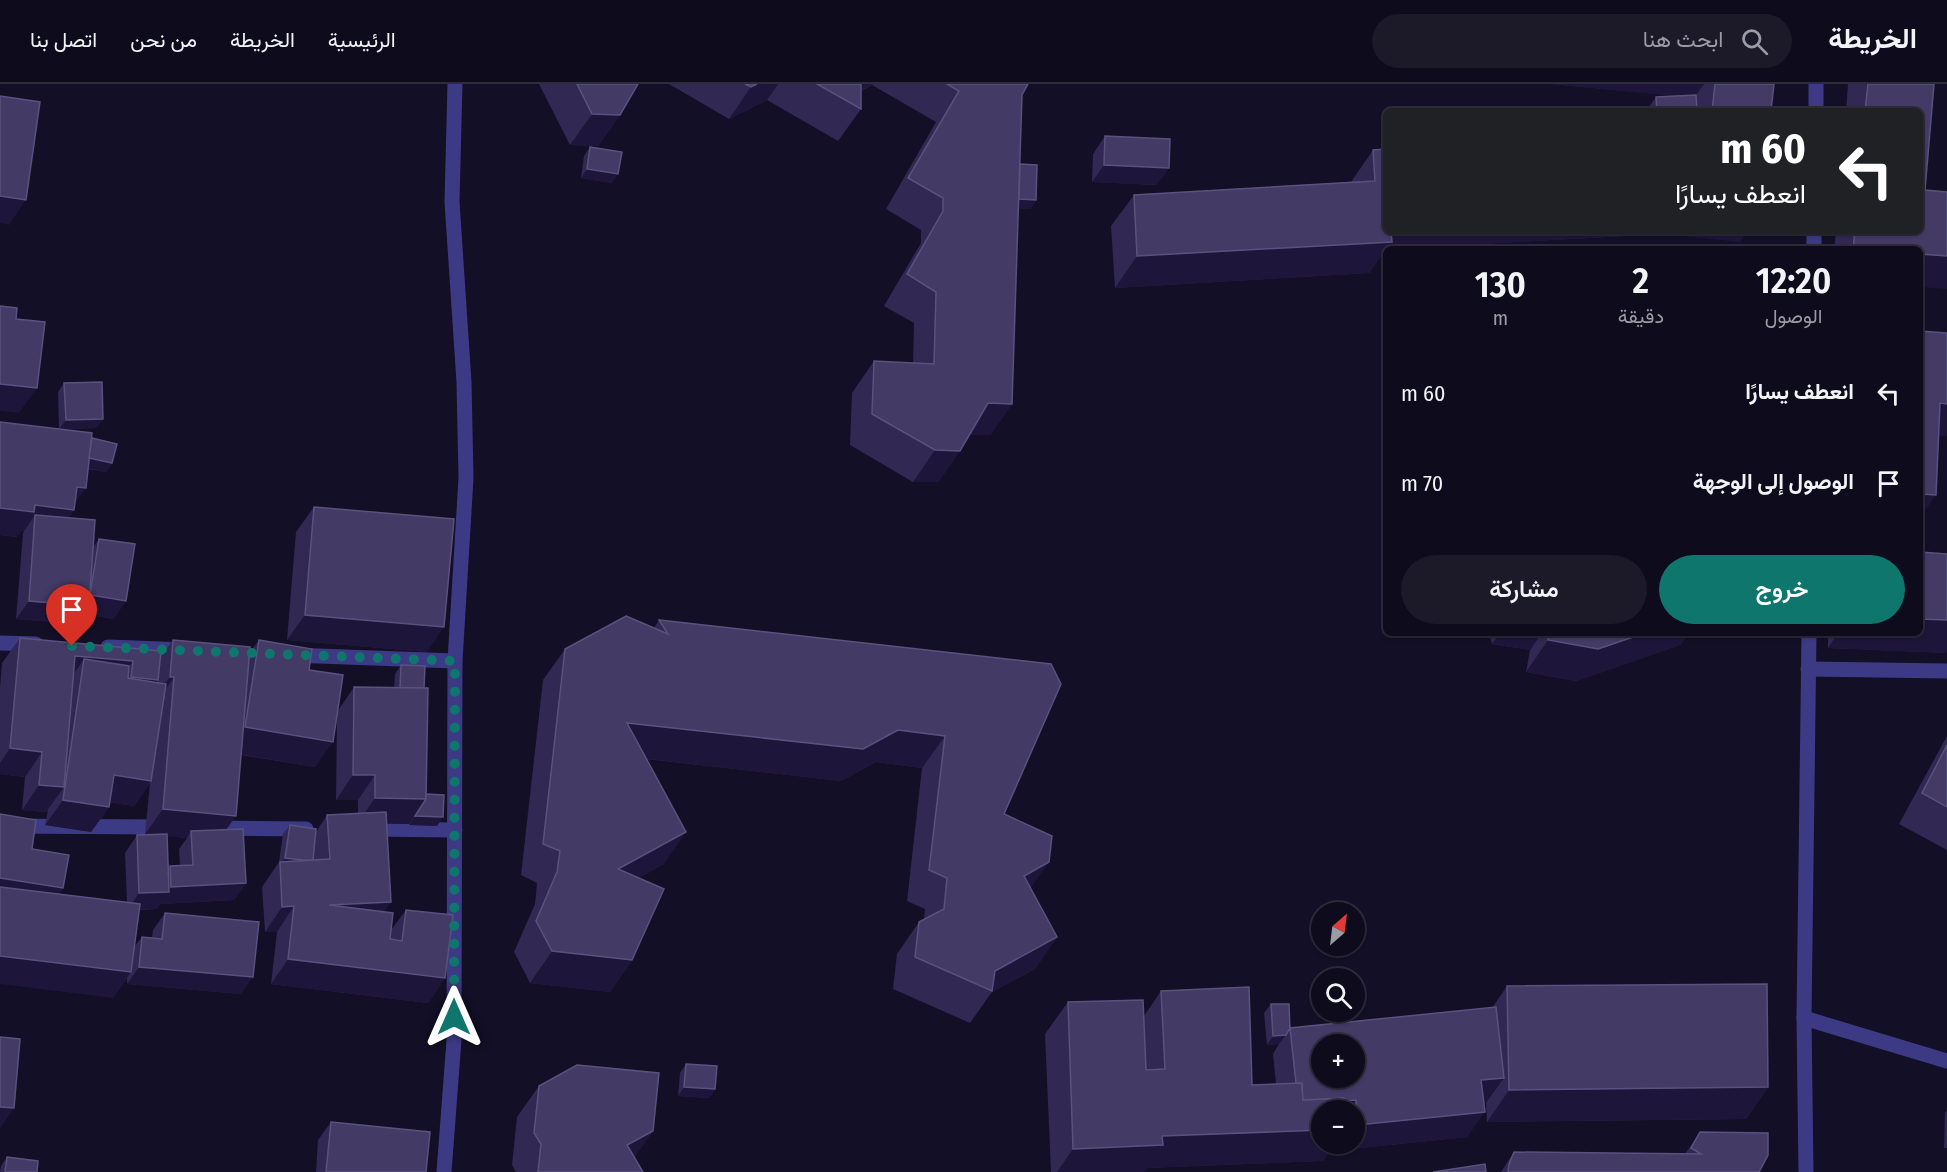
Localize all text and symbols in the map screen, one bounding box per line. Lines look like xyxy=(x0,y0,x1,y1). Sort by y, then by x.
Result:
search box xyxy=(1372,14,1792,68)
text: الخريطة xyxy=(1828,22,1917,55)
icon: search xyxy=(1738,25,1771,58)
text: ابحث هنا xyxy=(1643,26,1723,53)
text: اتصل بنا xyxy=(30,27,97,53)
text: من نحن xyxy=(130,27,197,53)
text: الخريطة xyxy=(230,27,295,53)
text: الرئيسية xyxy=(328,27,396,53)
text: 60 m xyxy=(1720,124,1806,174)
icon: left xyxy=(1827,132,1905,210)
text: انعطف يسارًا xyxy=(1675,178,1806,210)
text: 2 xyxy=(1633,259,1649,303)
text: 12:20 xyxy=(1756,259,1831,303)
text: 130 xyxy=(1475,263,1526,307)
text: دقيقة xyxy=(1618,304,1664,328)
text: الوصول xyxy=(1765,304,1822,328)
text: m xyxy=(1493,306,1508,330)
icon: left xyxy=(1872,377,1905,410)
text: انعطف يسارًا xyxy=(1745,378,1854,405)
text: 60 m xyxy=(1401,380,1445,407)
icon: arrive xyxy=(1872,467,1905,500)
text: الوصول إلى الوجهة xyxy=(1693,468,1854,495)
text: 70 m xyxy=(1401,470,1443,497)
button: مشاركة xyxy=(1401,555,1647,624)
button: خروج xyxy=(1659,555,1905,624)
pin xyxy=(46,584,97,646)
icon: arrive xyxy=(55,593,88,626)
north arrow xyxy=(1311,902,1365,956)
map controls xyxy=(1311,902,1365,1154)
button: search xyxy=(1311,968,1365,1022)
position arrow xyxy=(422,985,486,1049)
button: + xyxy=(1311,1034,1365,1088)
button: − xyxy=(1311,1100,1365,1154)

